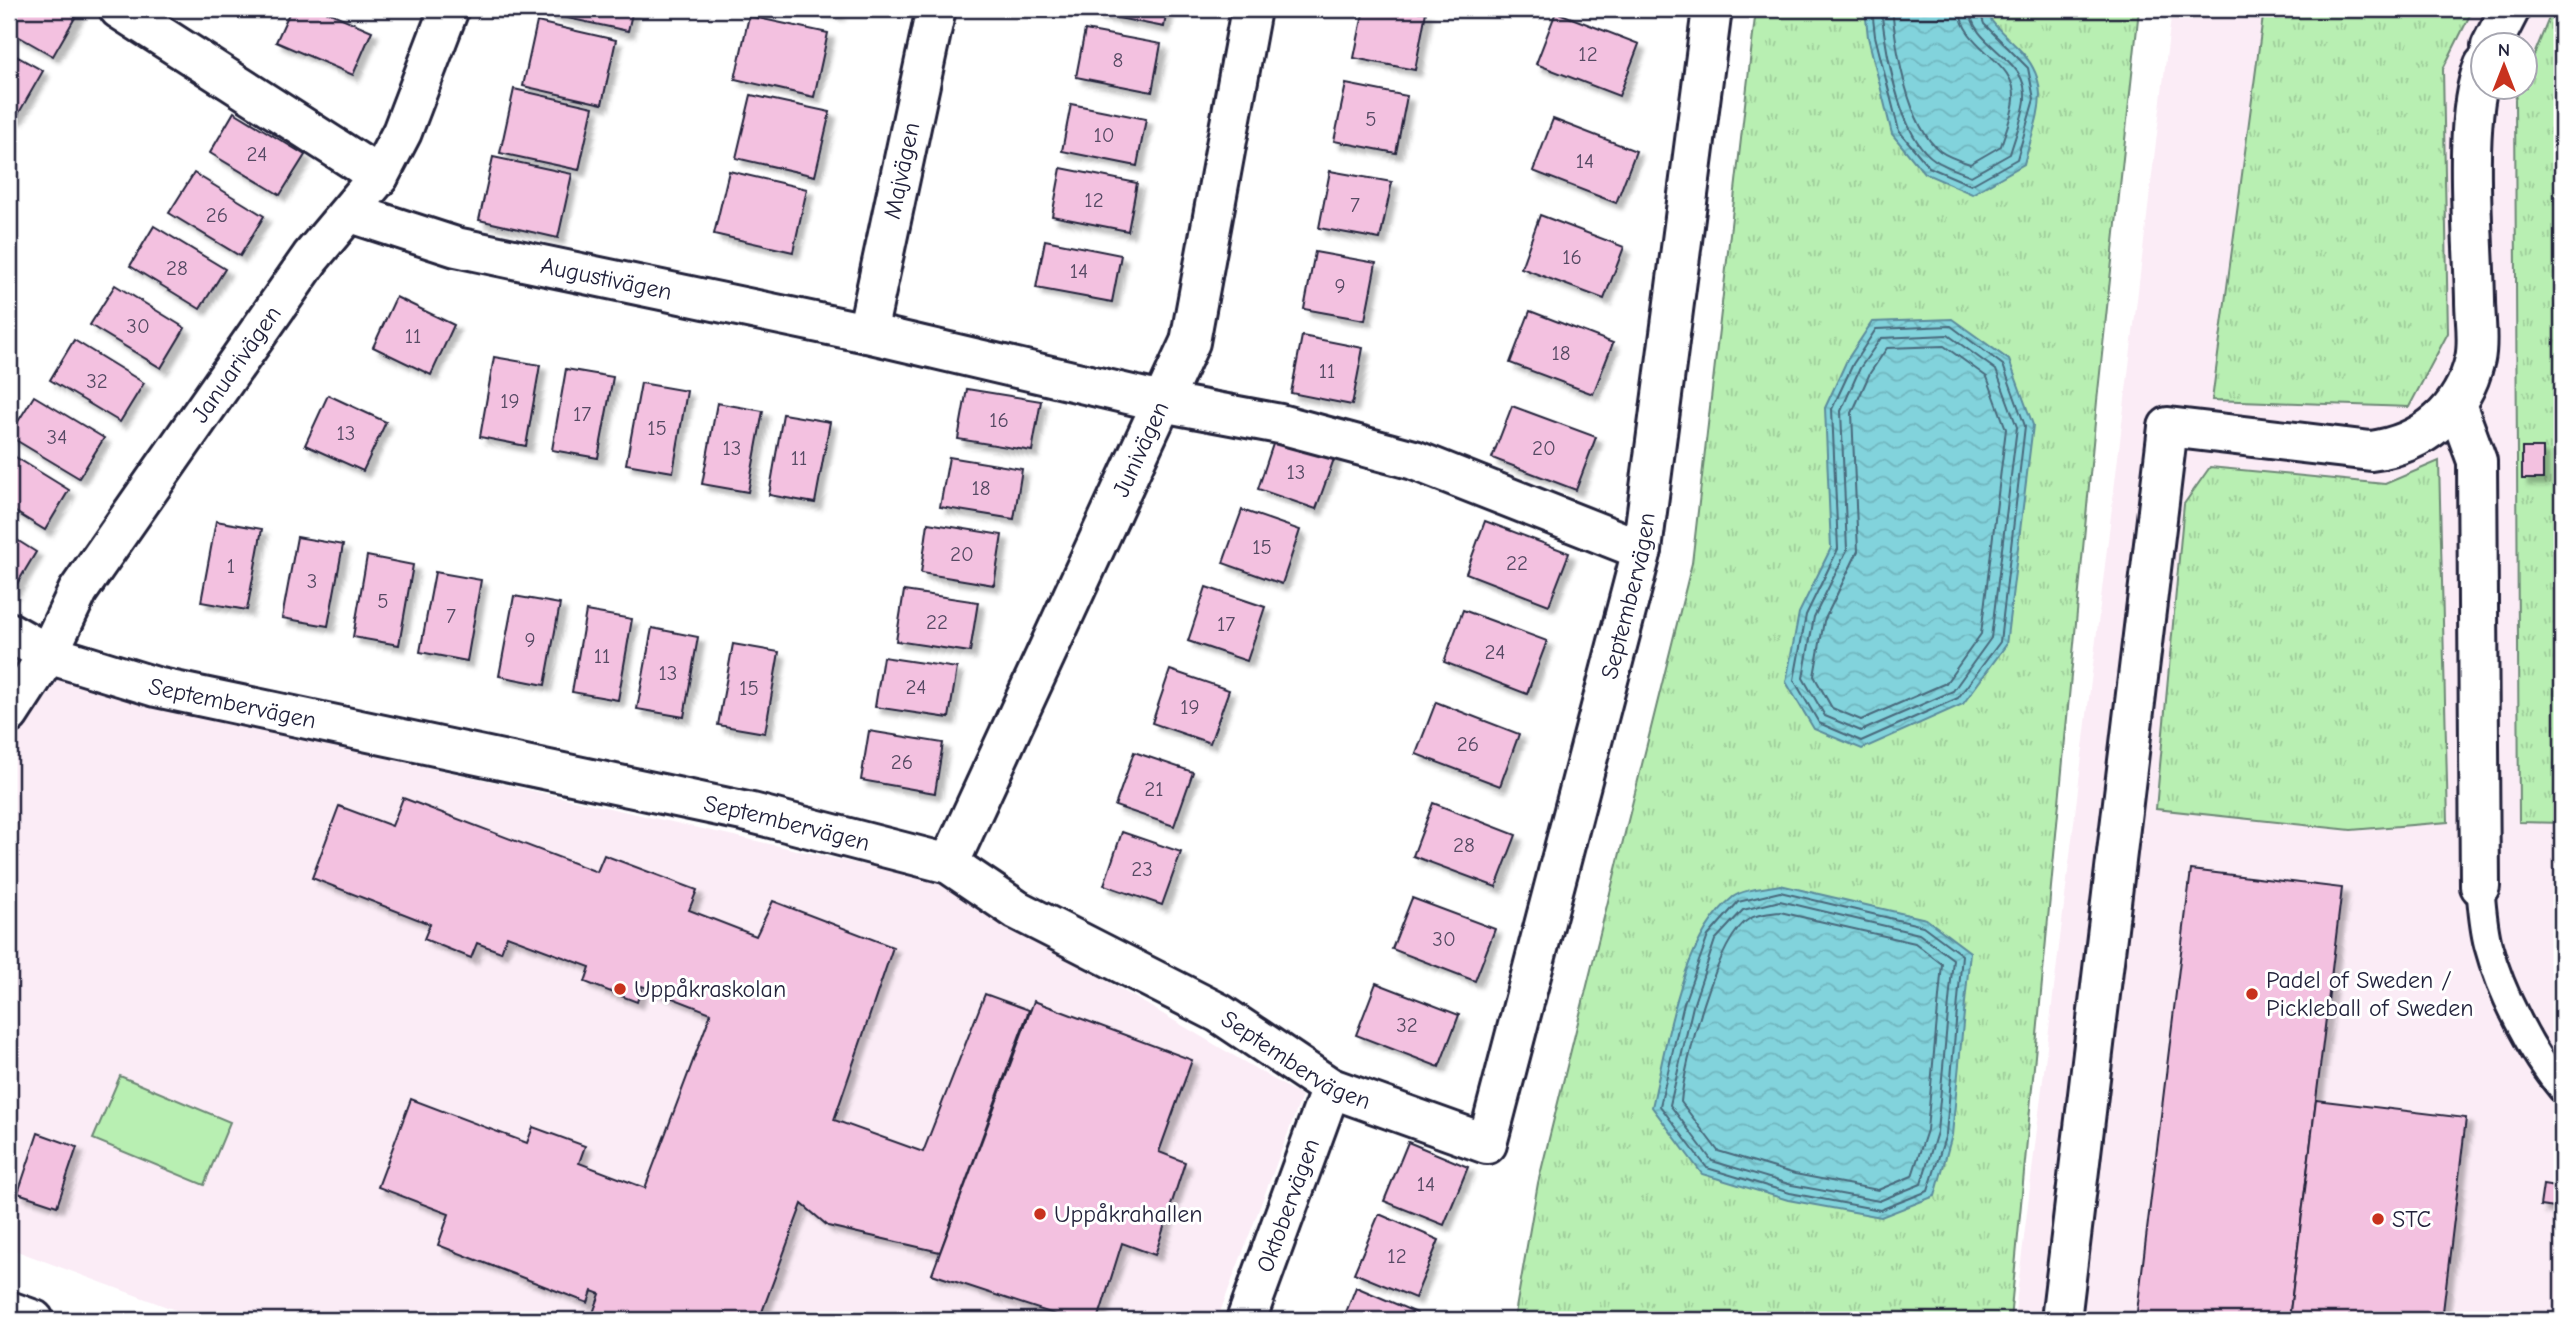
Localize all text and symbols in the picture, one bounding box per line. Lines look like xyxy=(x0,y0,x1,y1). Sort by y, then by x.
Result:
north arrow xyxy=(2470,32,2540,102)
text: N xyxy=(2498,39,2510,61)
house number: 12 xyxy=(1578,42,1598,66)
house number: 8 xyxy=(1113,48,1123,72)
house number: 5 xyxy=(1365,107,1377,131)
street label: Majvägen xyxy=(878,120,925,222)
house number: 10 xyxy=(1093,123,1115,147)
house number: 24 xyxy=(246,142,268,166)
house number: 14 xyxy=(1576,149,1594,173)
house number: 12 xyxy=(1084,188,1104,212)
house number: 7 xyxy=(1350,193,1360,217)
house number: 26 xyxy=(206,203,228,227)
house number: 16 xyxy=(1562,245,1582,269)
street label: Augustivägen xyxy=(538,251,675,306)
house number: 28 xyxy=(166,256,188,280)
house number: 14 xyxy=(1070,259,1088,283)
house number: 9 xyxy=(1334,274,1346,298)
street label: Januarivägen xyxy=(186,300,287,428)
house number: 30 xyxy=(126,314,150,338)
house number: 11 xyxy=(405,324,421,348)
house number: 18 xyxy=(1551,341,1571,365)
house number: 11 xyxy=(1319,359,1335,383)
house number: 32 xyxy=(86,369,108,393)
house number: 19 xyxy=(500,389,520,413)
street label: Junivägen xyxy=(1106,397,1175,501)
house number: 17 xyxy=(573,402,591,426)
house number: 16 xyxy=(989,408,1009,432)
house number: 15 xyxy=(647,416,667,440)
house number: 13 xyxy=(337,421,355,445)
house number: 34 xyxy=(47,425,67,449)
house number: 13 xyxy=(723,436,741,460)
house number: 20 xyxy=(1532,436,1556,460)
house number: 11 xyxy=(791,446,807,470)
house number: 13 xyxy=(1287,460,1305,484)
house number: 18 xyxy=(971,476,991,500)
street label: Septembervägen xyxy=(1595,511,1661,682)
house number: 15 xyxy=(1252,535,1272,559)
house number: 20 xyxy=(950,542,974,566)
house number: 22 xyxy=(1506,551,1528,575)
house number: 1 xyxy=(227,554,235,578)
house number: 3 xyxy=(307,569,317,593)
house number: 5 xyxy=(377,589,389,613)
house number: 7 xyxy=(446,604,456,628)
house number: 22 xyxy=(926,610,948,634)
house number: 17 xyxy=(1217,612,1235,636)
house number: 9 xyxy=(524,628,536,652)
house number: 24 xyxy=(1484,640,1506,664)
house number: 11 xyxy=(594,644,610,668)
house number: 13 xyxy=(659,661,677,685)
street label: Septembervägen xyxy=(145,672,319,735)
house number: 24 xyxy=(905,675,927,699)
house number: 15 xyxy=(739,676,759,700)
house number: 19 xyxy=(1180,695,1200,719)
house number: 26 xyxy=(1457,732,1479,756)
house number: 26 xyxy=(891,750,913,774)
house number: 21 xyxy=(1144,777,1164,801)
street label: Septembervägen xyxy=(701,789,873,857)
house number: 28 xyxy=(1453,833,1475,857)
house number: 23 xyxy=(1131,857,1153,881)
house number: 30 xyxy=(1432,927,1456,951)
place label: Padel of Sweden / Pickleball of Sweden xyxy=(2266,966,2474,1022)
place label: Uppåkraskolan xyxy=(634,975,786,1003)
marker: Uppåkraskolan xyxy=(612,981,628,997)
marker: Padel of Sweden / Pickleball of Sweden xyxy=(2244,986,2260,1002)
street label: Septembervägen xyxy=(1216,1005,1374,1115)
house number: 32 xyxy=(1396,1013,1418,1037)
street label: Oktobervägen xyxy=(1251,1135,1325,1276)
house number: 14 xyxy=(1417,1172,1435,1196)
place label: Uppåkrahallen xyxy=(1054,1200,1203,1228)
place label: STC xyxy=(2392,1205,2431,1233)
marker: Uppåkrahallen xyxy=(1032,1206,1048,1222)
marker: STC xyxy=(2370,1211,2386,1227)
house number: 12 xyxy=(1387,1244,1407,1268)

